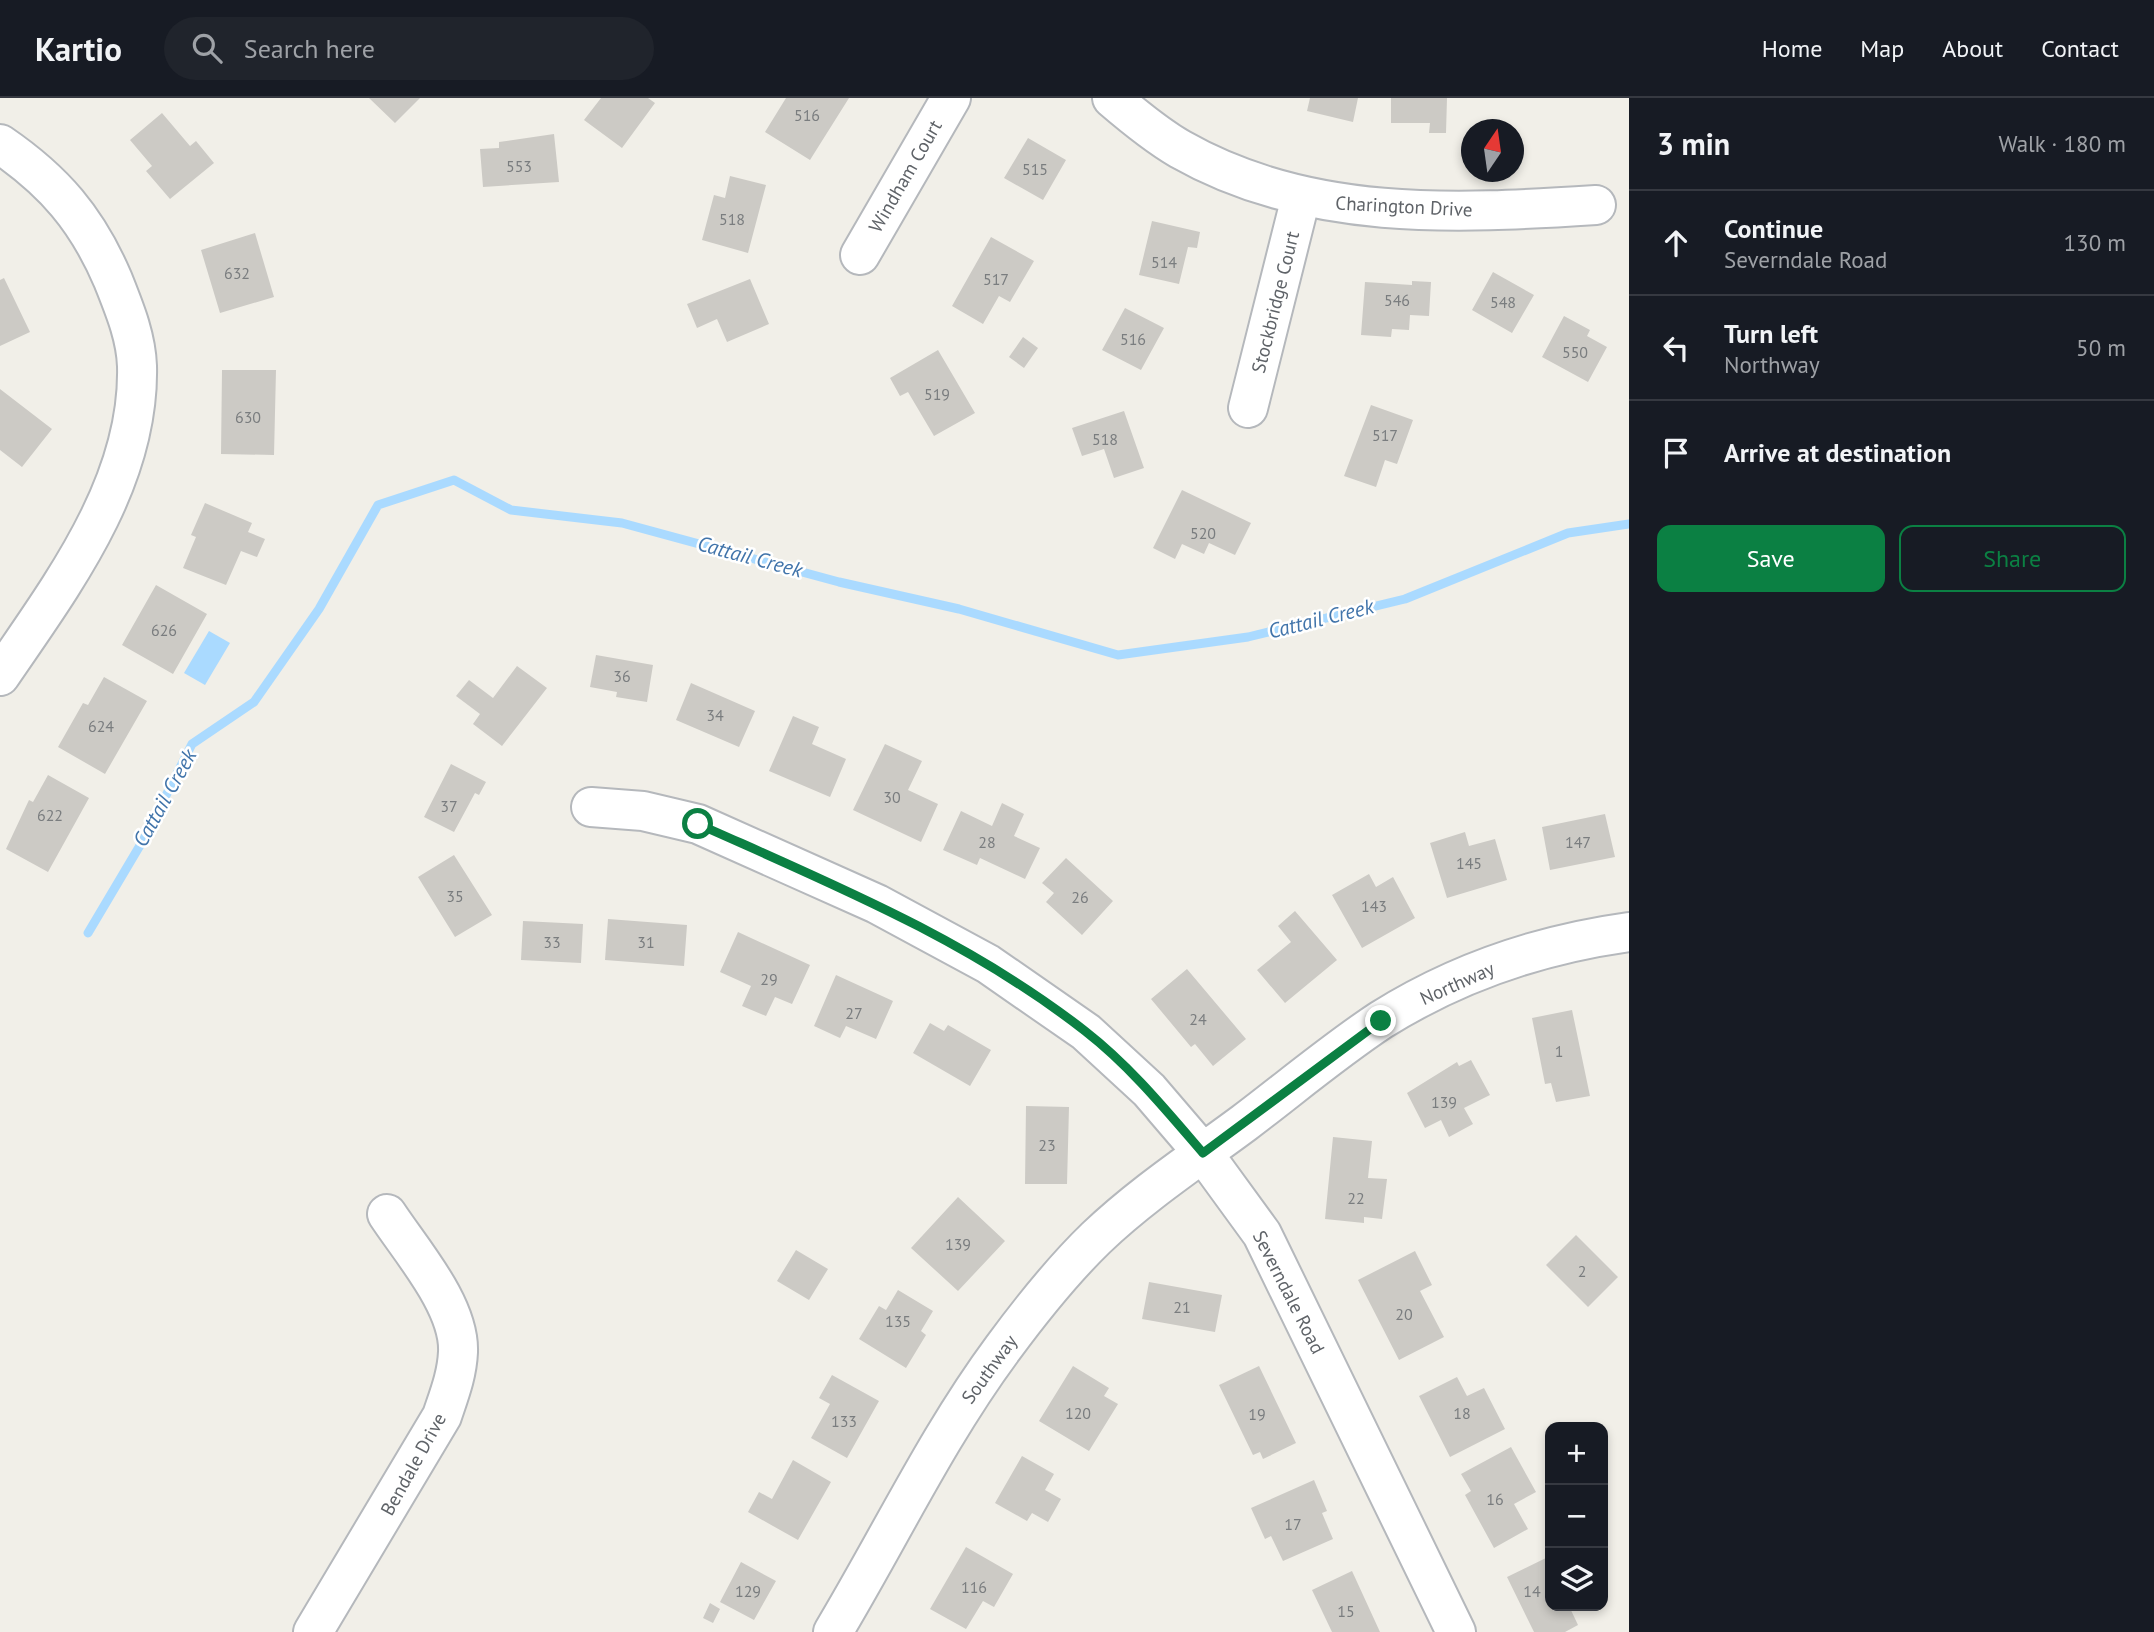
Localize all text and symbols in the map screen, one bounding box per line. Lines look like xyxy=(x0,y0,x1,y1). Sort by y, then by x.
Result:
search box xyxy=(164,17,654,80)
text: Kartio xyxy=(35,27,122,70)
icon: search xyxy=(188,29,226,67)
text: Search here xyxy=(244,32,375,65)
text: Home xyxy=(1762,33,1822,64)
text: Map xyxy=(1860,33,1904,64)
text: About xyxy=(1942,33,2003,64)
text: Contact xyxy=(2041,33,2119,64)
house number: 516 xyxy=(794,105,820,125)
street label: Windham Court xyxy=(863,115,947,236)
north arrow xyxy=(1461,119,1524,182)
text: 3 min xyxy=(1657,124,1730,163)
text: Walk · 180 m xyxy=(1999,129,2126,158)
house number: 553 xyxy=(506,156,532,176)
house number: 515 xyxy=(1022,159,1048,179)
street label: Charington Drive xyxy=(1335,190,1473,222)
house number: 518 xyxy=(719,209,745,229)
text: Continue xyxy=(1724,212,1823,245)
icon: ahead xyxy=(1657,224,1695,262)
street label: Stockbridge Court xyxy=(1246,228,1304,375)
text: 130 m xyxy=(2064,228,2126,257)
text: Severndale Road xyxy=(1724,245,1887,274)
house number: 514 xyxy=(1151,252,1177,272)
house number: 632 xyxy=(224,263,250,283)
house number: 517 xyxy=(983,269,1009,289)
house number: 546 xyxy=(1384,290,1410,310)
house number: 548 xyxy=(1490,292,1516,312)
text: Turn left xyxy=(1724,317,1818,350)
house number: 516 xyxy=(1120,329,1146,349)
icon: left xyxy=(1657,329,1695,367)
text: 50 m xyxy=(2076,333,2126,362)
house number: 550 xyxy=(1562,342,1588,362)
text: Northway xyxy=(1724,350,1820,379)
house number: 519 xyxy=(924,384,950,404)
house number: 630 xyxy=(235,407,261,427)
house number: 517 xyxy=(1372,425,1398,445)
house number: 518 xyxy=(1092,429,1118,449)
icon: arrive xyxy=(1657,434,1695,472)
text: Arrive at destination xyxy=(1724,436,1951,469)
house number: 520 xyxy=(1190,523,1216,543)
button: Save xyxy=(1657,525,1885,592)
button: Share xyxy=(1899,525,2126,592)
water label: Cattail Creek xyxy=(695,530,807,584)
water label: Cattail Creek xyxy=(1265,592,1378,645)
house number: 626 xyxy=(151,620,177,640)
house number: 36 xyxy=(613,666,631,686)
house number: 34 xyxy=(706,705,724,725)
house number: 624 xyxy=(88,716,114,736)
water label: Cattail Creek xyxy=(127,743,203,851)
house number: 30 xyxy=(883,787,901,807)
house number: 37 xyxy=(440,796,458,816)
house number: 622 xyxy=(37,805,63,825)
route start xyxy=(682,808,713,839)
house number: 28 xyxy=(978,832,996,852)
house number: 147 xyxy=(1565,832,1591,852)
house number: 145 xyxy=(1456,853,1482,873)
house number: 35 xyxy=(446,886,464,906)
house number: 26 xyxy=(1071,887,1089,907)
house number: 143 xyxy=(1361,896,1387,916)
house number: 33 xyxy=(543,932,561,952)
house number: 31 xyxy=(637,932,655,952)
street label: Northway xyxy=(1416,956,1498,1010)
house number: 29 xyxy=(760,969,778,989)
house number: 27 xyxy=(845,1003,863,1023)
route end xyxy=(1365,1005,1396,1036)
house number: 24 xyxy=(1189,1009,1207,1029)
house number: 1 xyxy=(1555,1041,1563,1061)
house number: 139 xyxy=(1431,1092,1457,1112)
house number: 23 xyxy=(1038,1135,1056,1155)
house number: 22 xyxy=(1347,1188,1365,1208)
street label: Severndale Road xyxy=(1248,1226,1330,1358)
house number: 139 xyxy=(945,1234,971,1254)
house number: 2 xyxy=(1578,1261,1586,1281)
house number: 21 xyxy=(1173,1297,1191,1317)
house number: 20 xyxy=(1395,1304,1413,1324)
house number: 135 xyxy=(885,1311,911,1331)
street label: Southway xyxy=(956,1330,1022,1408)
house number: 120 xyxy=(1065,1403,1091,1423)
house number: 18 xyxy=(1453,1403,1471,1423)
house number: 19 xyxy=(1248,1404,1266,1424)
street label: Bendale Drive xyxy=(375,1408,451,1520)
house number: 133 xyxy=(831,1411,857,1431)
map controls xyxy=(1545,1422,1608,1611)
button: + xyxy=(1545,1422,1608,1485)
button: − xyxy=(1545,1485,1608,1548)
house number: 16 xyxy=(1486,1489,1504,1509)
house number: 17 xyxy=(1284,1514,1302,1534)
button: layers xyxy=(1545,1548,1608,1611)
house number: 116 xyxy=(961,1577,987,1597)
house number: 129 xyxy=(735,1581,761,1601)
house number: 14 xyxy=(1523,1581,1541,1601)
house number: 15 xyxy=(1337,1601,1355,1621)

